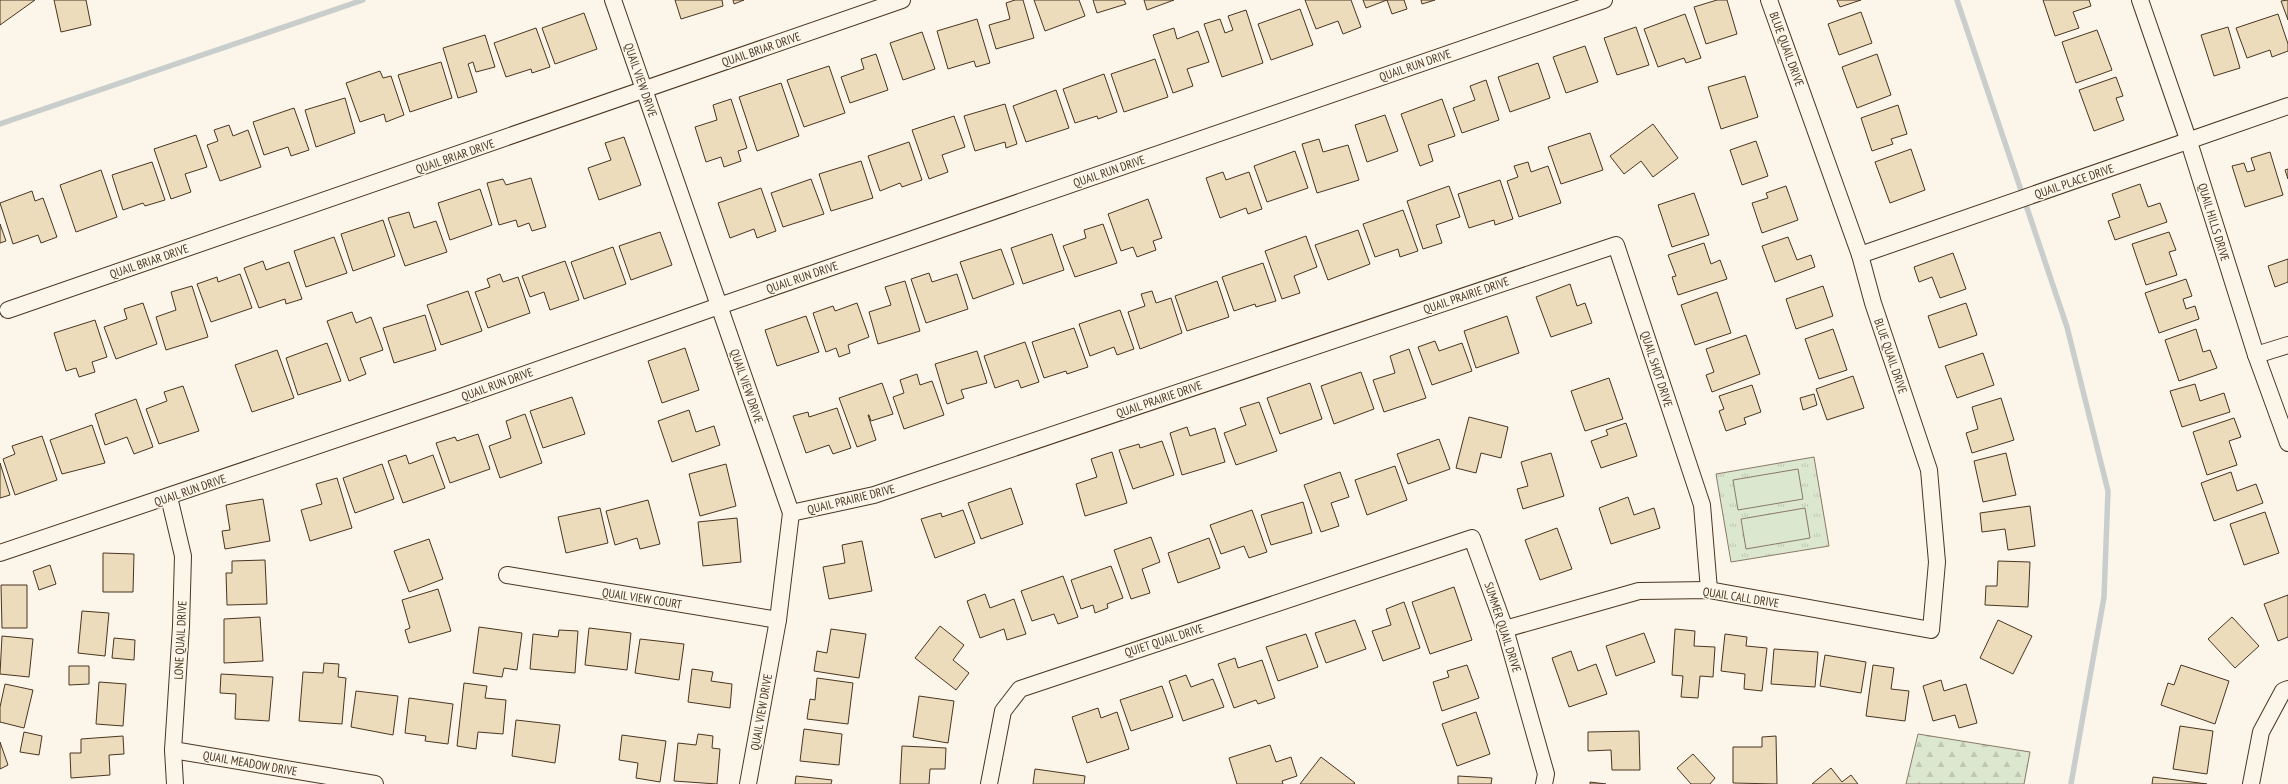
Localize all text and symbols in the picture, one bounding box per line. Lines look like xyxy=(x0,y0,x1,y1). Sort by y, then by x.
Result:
street label: BLUE QUAIL DRIVE xyxy=(1767,10,1807,88)
street label: QUAIL BRIAR DRIVE xyxy=(720,29,802,69)
street label: QUAIL VIEW DRIVE xyxy=(621,41,661,119)
street label: QUAIL RUN DRIVE xyxy=(1377,46,1453,84)
street label: QUAIL BRIAR DRIVE xyxy=(414,136,496,176)
street label: QUAIL RUN DRIVE xyxy=(1071,152,1147,190)
street label: QUAIL PLACE DRIVE xyxy=(2032,160,2116,202)
street label: QUAIL HILLS DRIVE xyxy=(2195,181,2233,263)
street label: QUAIL BRIAR DRIVE xyxy=(108,241,190,281)
street label: QUAIL RUN DRIVE xyxy=(764,258,840,296)
street label: QUAIL PRAIRIE DRIVE xyxy=(1421,273,1511,317)
street label: BLUE QUAIL DRIVE xyxy=(1871,316,1911,396)
street label: QUAIL SHOT DRIVE xyxy=(1638,329,1676,409)
street label: QUAIL VIEW DRIVE xyxy=(727,347,767,425)
street label: QUAIL RUN DRIVE xyxy=(459,364,535,404)
street label: QUAIL PRAIRIE DRIVE xyxy=(1114,377,1204,421)
street label: QUAIL RUN DRIVE xyxy=(152,471,228,509)
street label: QUAIL PRAIRIE DRIVE xyxy=(806,481,896,517)
street label: SUMMER QUAIL DRIVE xyxy=(1481,580,1525,674)
street label: QUAIL VIEW COURT xyxy=(601,584,684,612)
street label: QUAIL CALL DRIVE xyxy=(1702,584,1780,610)
street label: LONE QUAIL DRIVE xyxy=(170,600,190,680)
street label: QUIET QUAIL DRIVE xyxy=(1123,620,1205,660)
street label: QUAIL VIEW DRIVE xyxy=(747,673,775,751)
street label: QUAIL MEADOW DRIVE xyxy=(202,747,298,779)

